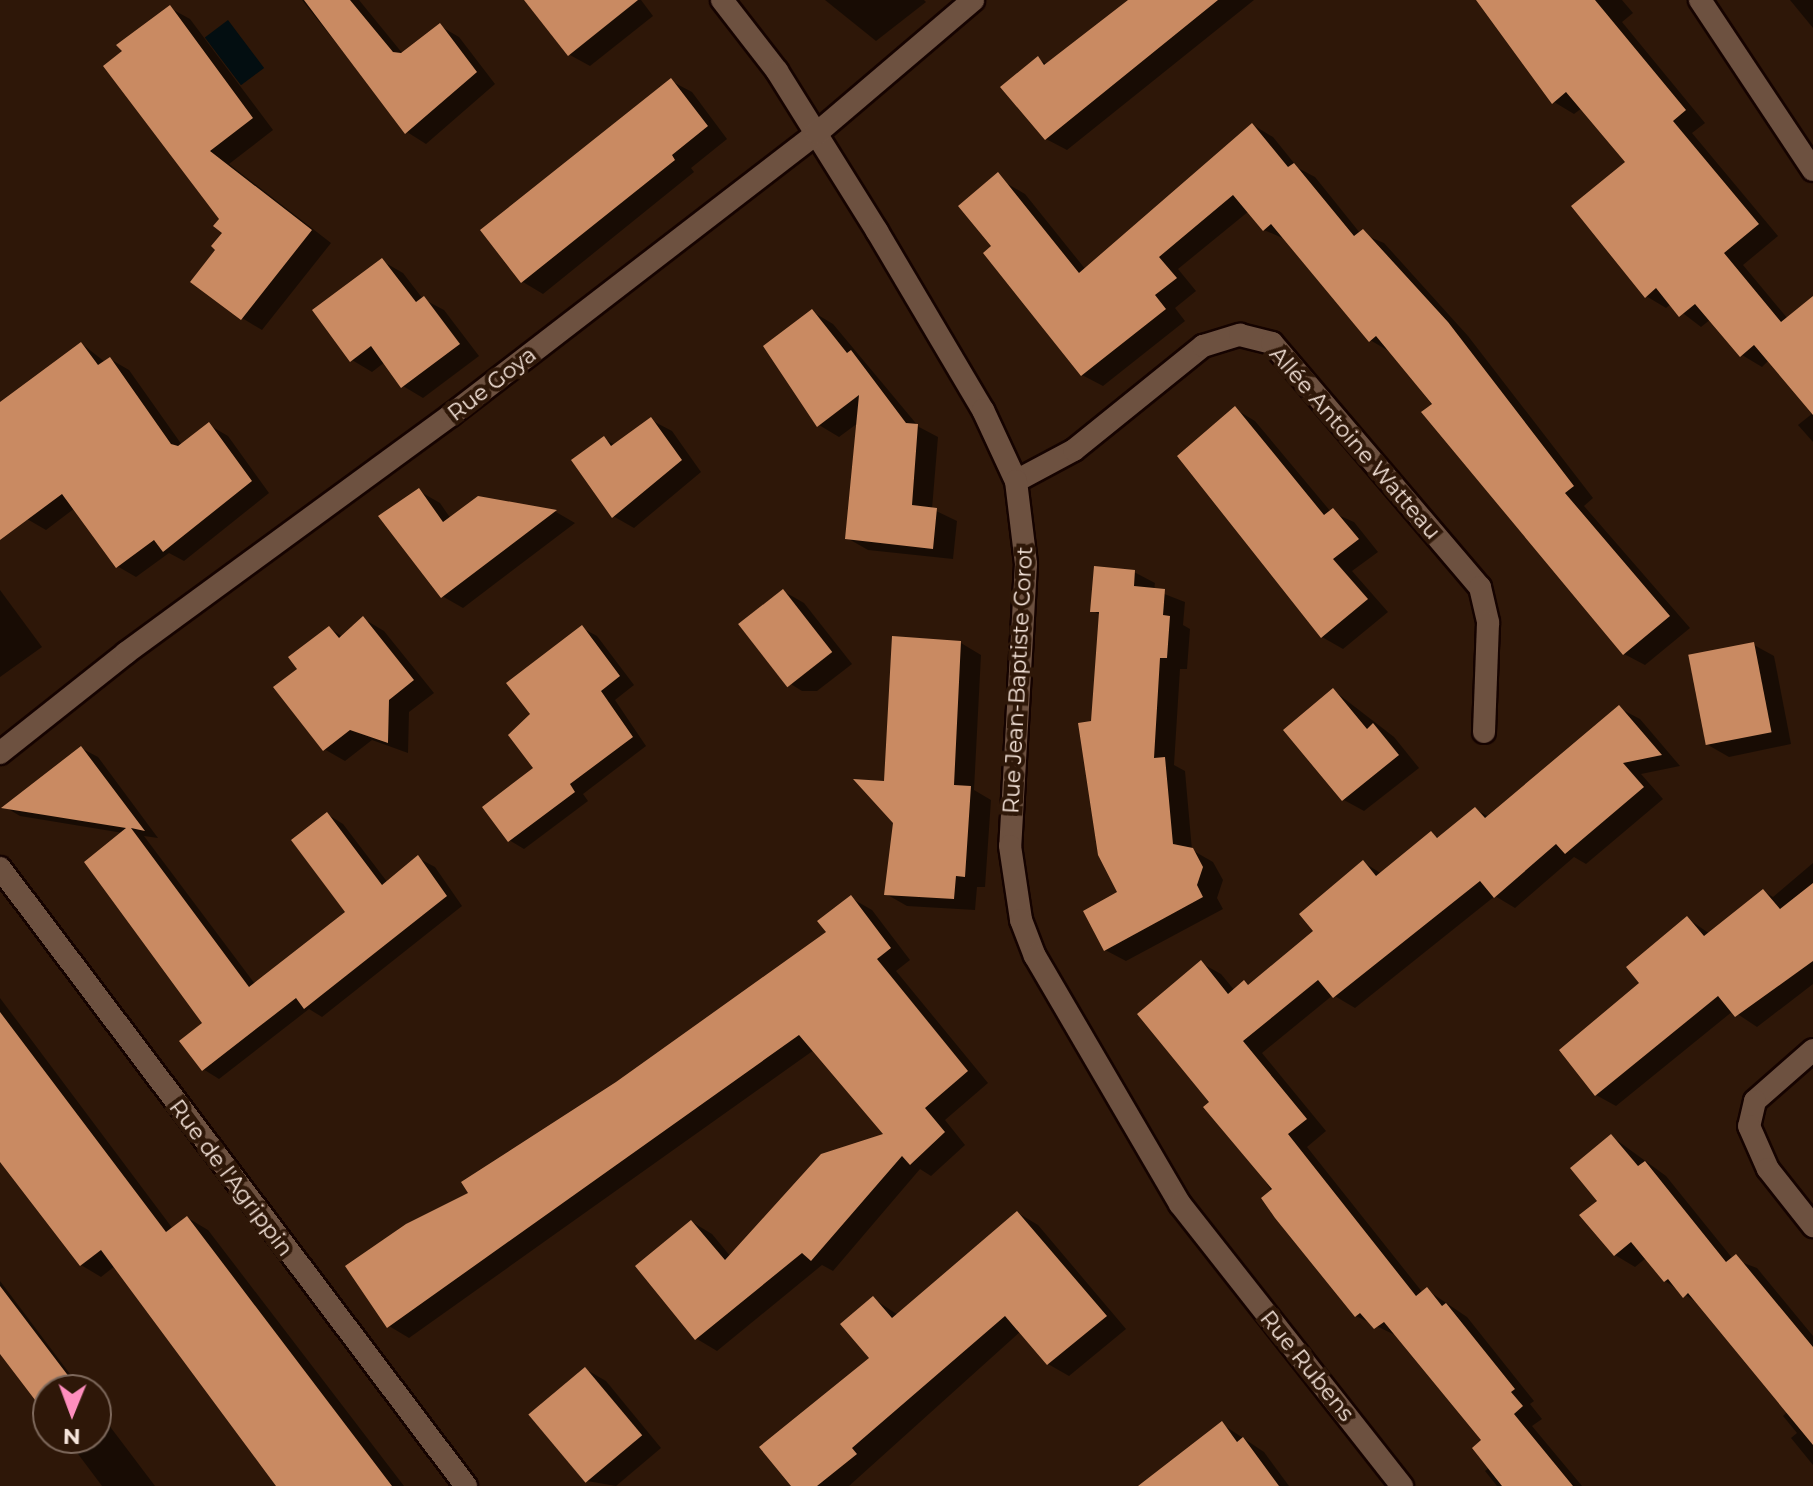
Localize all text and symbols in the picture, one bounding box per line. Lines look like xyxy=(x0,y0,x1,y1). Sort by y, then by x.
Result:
street label: Rue Goya xyxy=(443,341,541,427)
street label: Allée Antoine Watteau xyxy=(1264,341,1446,545)
street label: Rue Jean-Baptiste Corot xyxy=(998,546,1038,814)
street label: Rue de l'Agrippin xyxy=(164,1095,298,1261)
street label: Rue Rubens xyxy=(1255,1306,1359,1426)
north arrow xyxy=(32,1374,112,1454)
text: N xyxy=(62,1423,81,1450)

